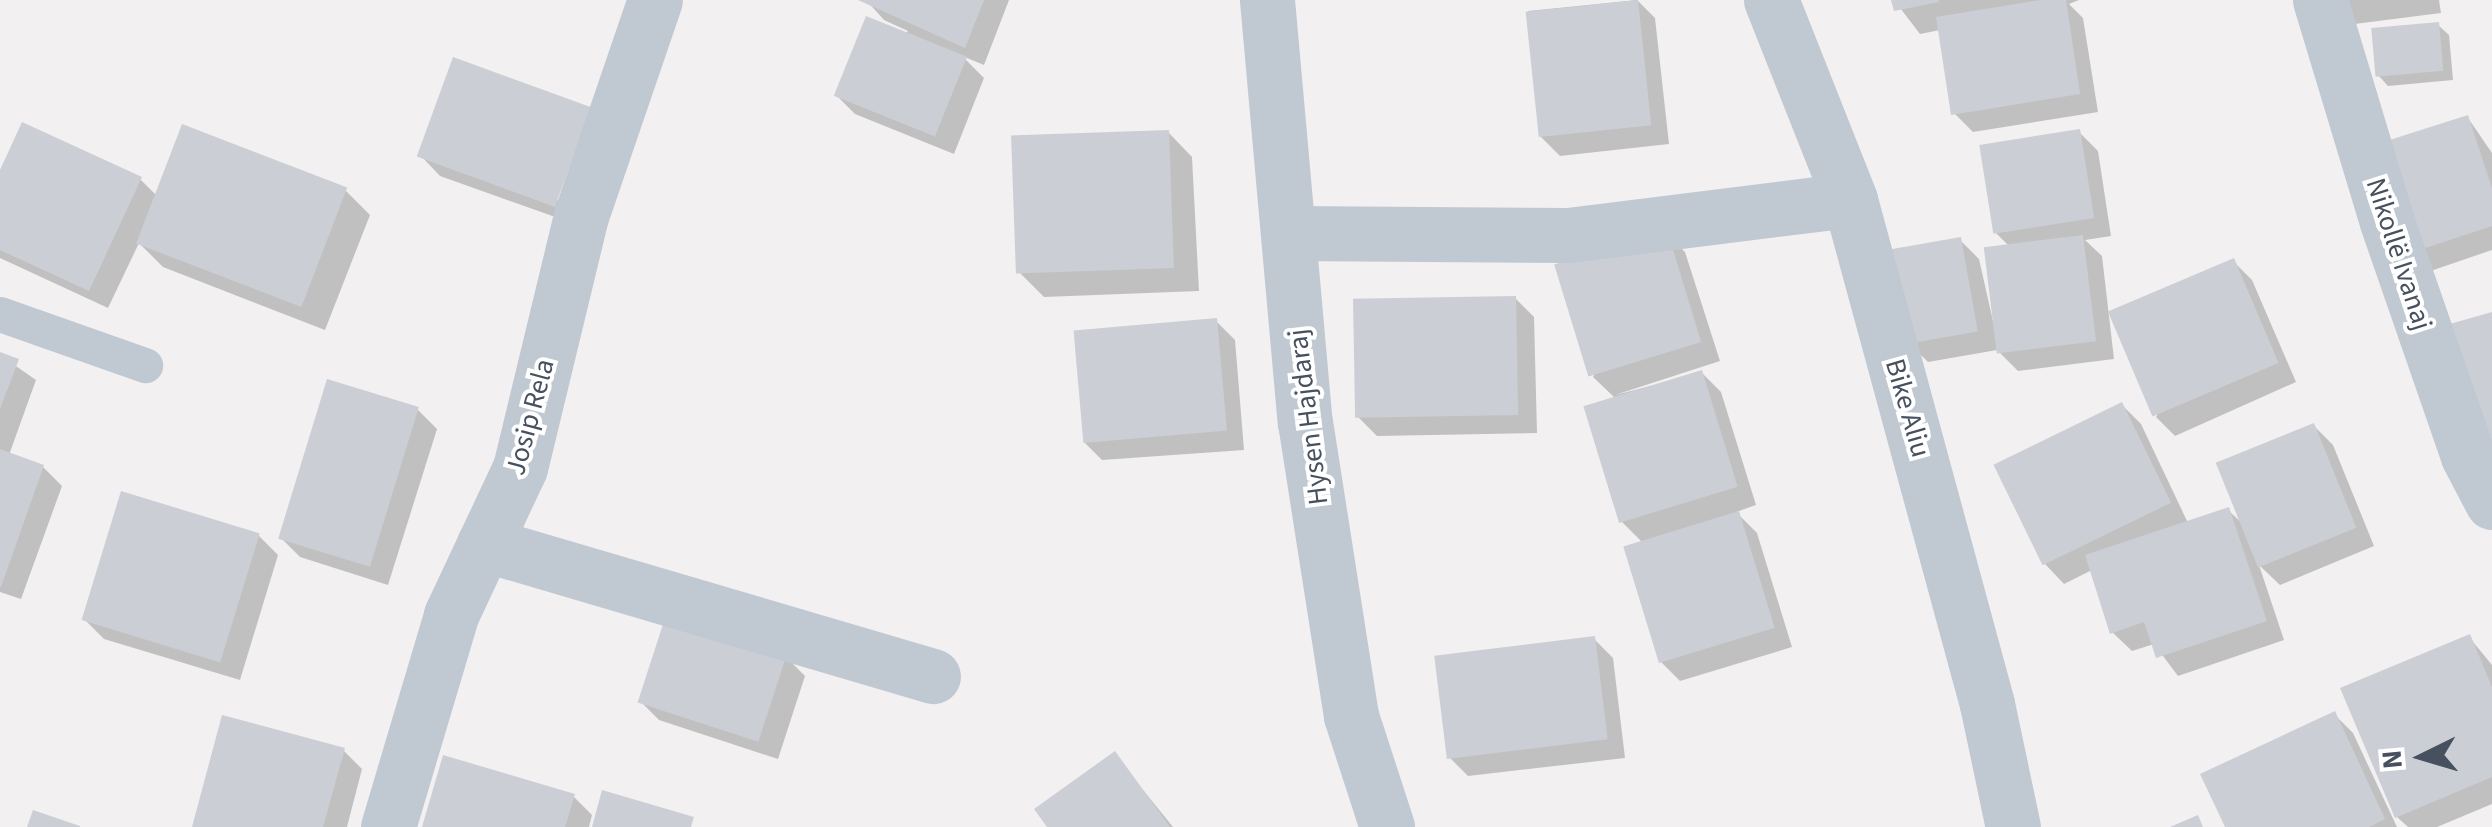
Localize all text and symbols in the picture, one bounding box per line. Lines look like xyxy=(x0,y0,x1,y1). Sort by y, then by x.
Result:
street label: Nikollë Ivanaj xyxy=(2359,174,2439,334)
street label: Hysen Hajdaraj xyxy=(1281,327,1335,507)
street label: Josip Rela xyxy=(498,355,562,479)
street label: Bike Aliu xyxy=(1878,355,1938,461)
north arrow xyxy=(2372,707,2472,807)
text: N xyxy=(2371,749,2413,771)

